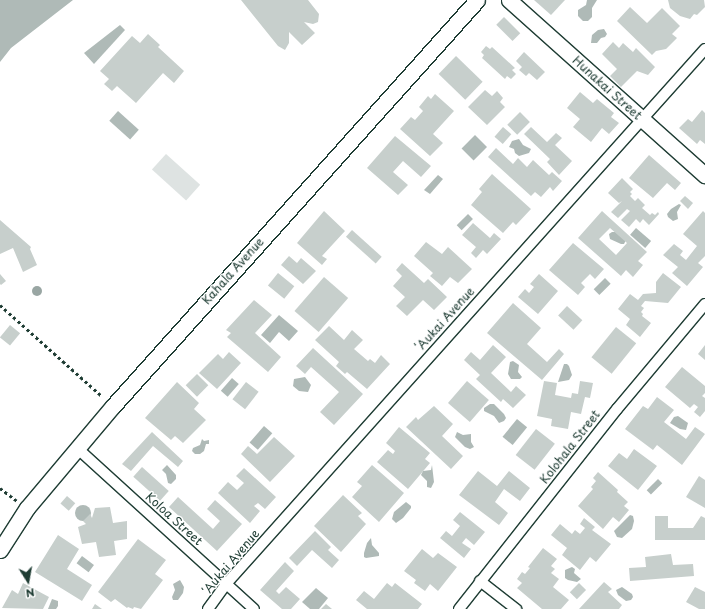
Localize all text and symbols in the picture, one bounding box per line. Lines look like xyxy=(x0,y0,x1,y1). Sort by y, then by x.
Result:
street label: Hunakai Street xyxy=(569,53,645,123)
street label: Kahala Avenue xyxy=(199,234,267,308)
street label: ʻAukai Avenue xyxy=(412,284,478,354)
street label: Kolohala Street xyxy=(537,407,603,487)
street label: Koloa Street xyxy=(143,490,205,548)
street label: ʻAukai Avenue xyxy=(199,526,263,598)
north arrow xyxy=(8,561,48,601)
text: N xyxy=(24,584,36,602)

